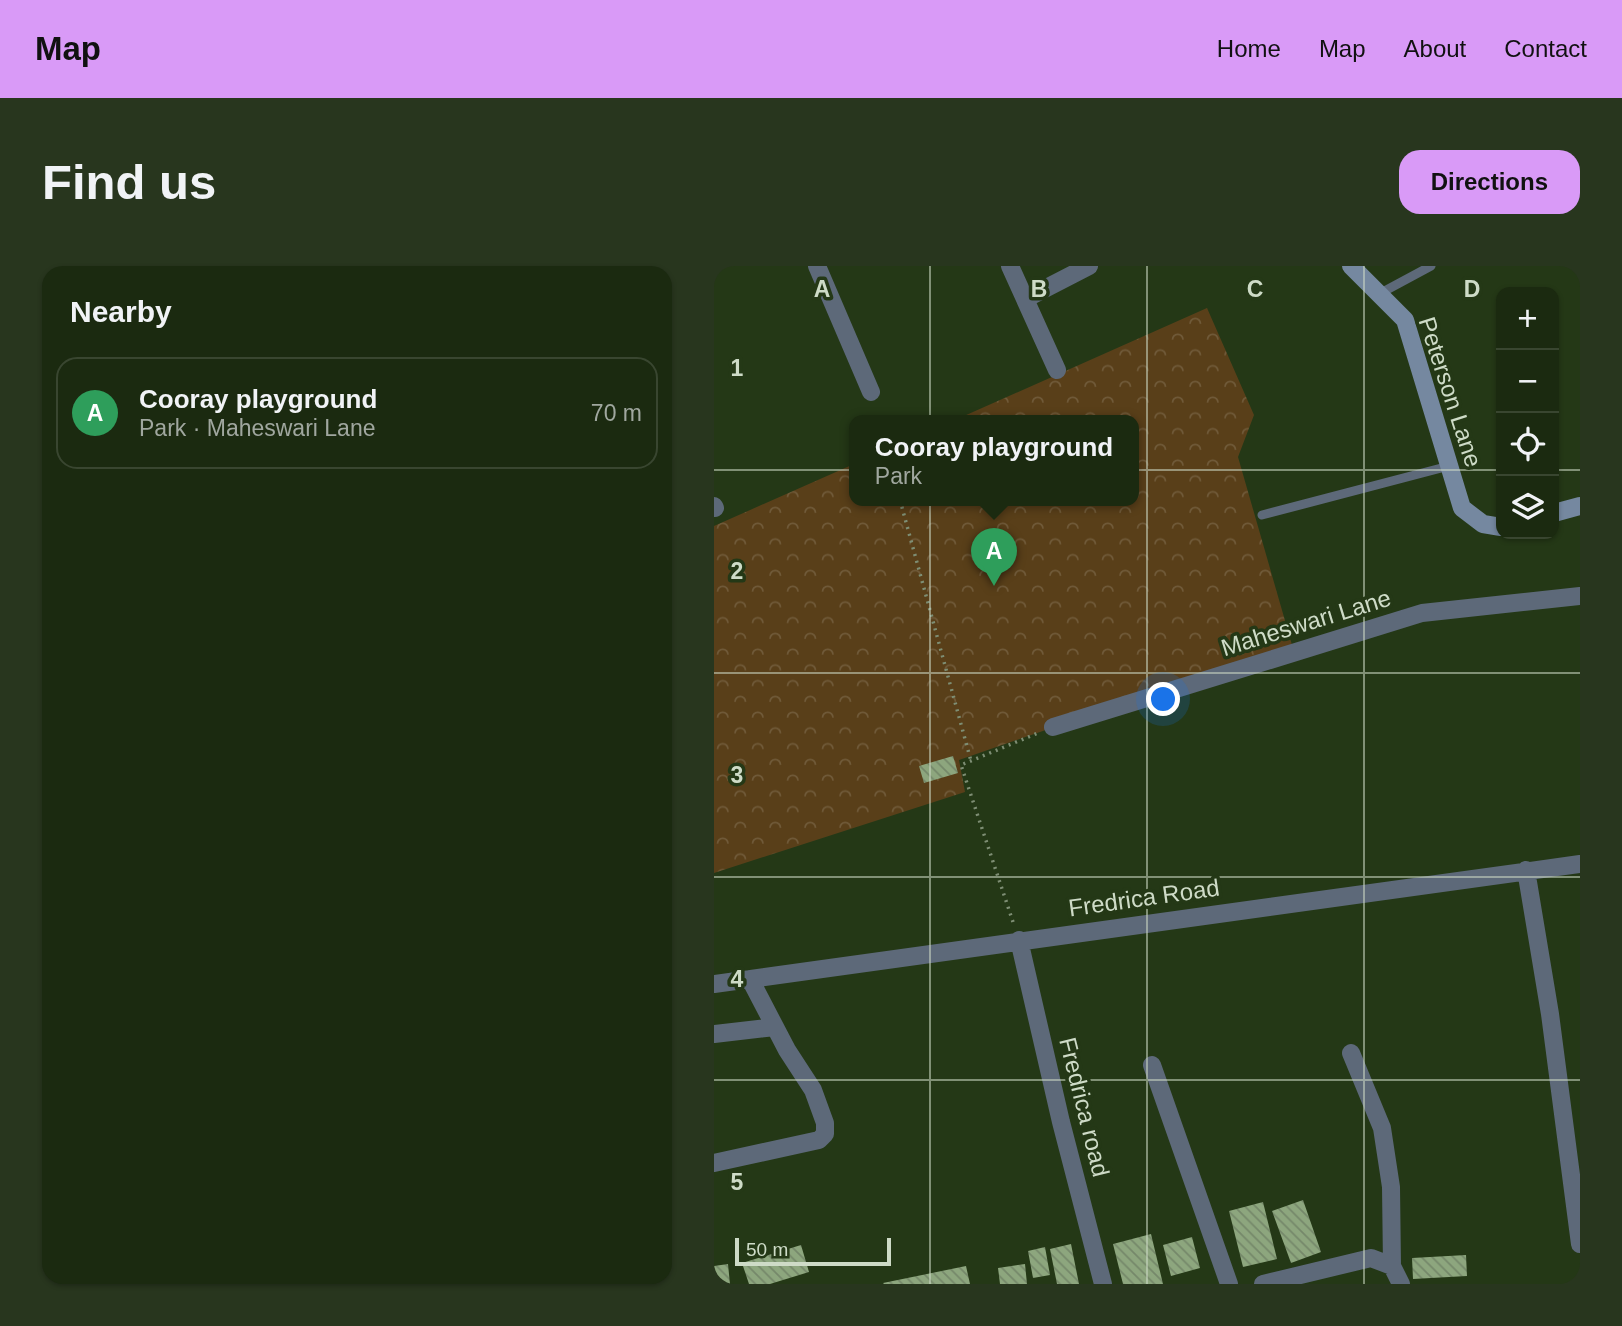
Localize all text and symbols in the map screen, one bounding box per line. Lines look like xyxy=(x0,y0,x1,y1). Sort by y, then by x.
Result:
text: Map xyxy=(35,30,101,67)
text: Home xyxy=(1217,35,1281,62)
text: Map xyxy=(1319,35,1366,62)
text: About xyxy=(1404,35,1466,62)
text: Contact xyxy=(1504,35,1587,62)
button: Directions xyxy=(1399,150,1580,214)
text: Find us xyxy=(42,155,216,209)
text: A xyxy=(814,276,830,302)
text: B xyxy=(1031,276,1047,302)
text: C xyxy=(1247,276,1263,302)
text: D xyxy=(1464,276,1480,302)
map controls xyxy=(1496,287,1559,539)
button: + xyxy=(1496,287,1559,350)
text: Nearby xyxy=(70,295,172,328)
street label: Peterson Lane xyxy=(1414,313,1487,470)
button: − xyxy=(1496,350,1559,413)
text: 1 xyxy=(731,355,744,381)
text: Cooray playground xyxy=(139,384,377,414)
text: A xyxy=(87,400,103,426)
text: 70 m xyxy=(591,400,642,426)
button: locate xyxy=(1496,413,1559,476)
text: Park · Maheswari Lane xyxy=(139,415,376,441)
popup xyxy=(849,415,1139,506)
text: Cooray playground xyxy=(875,432,1113,462)
text: Park xyxy=(875,463,922,489)
button: layers xyxy=(1496,476,1559,539)
pin: A xyxy=(971,528,1017,586)
text: 2 xyxy=(731,558,743,584)
street label: Maheswari Lane xyxy=(1218,584,1394,661)
your location xyxy=(1146,682,1180,716)
text: 3 xyxy=(731,762,743,788)
street label: Fredrica Road xyxy=(1067,874,1221,921)
text: 4 xyxy=(731,966,744,992)
street label: Fredrica road xyxy=(1054,1034,1115,1179)
text: 5 xyxy=(731,1169,744,1195)
scale bar xyxy=(735,1235,891,1267)
text: 50 m xyxy=(746,1239,788,1260)

